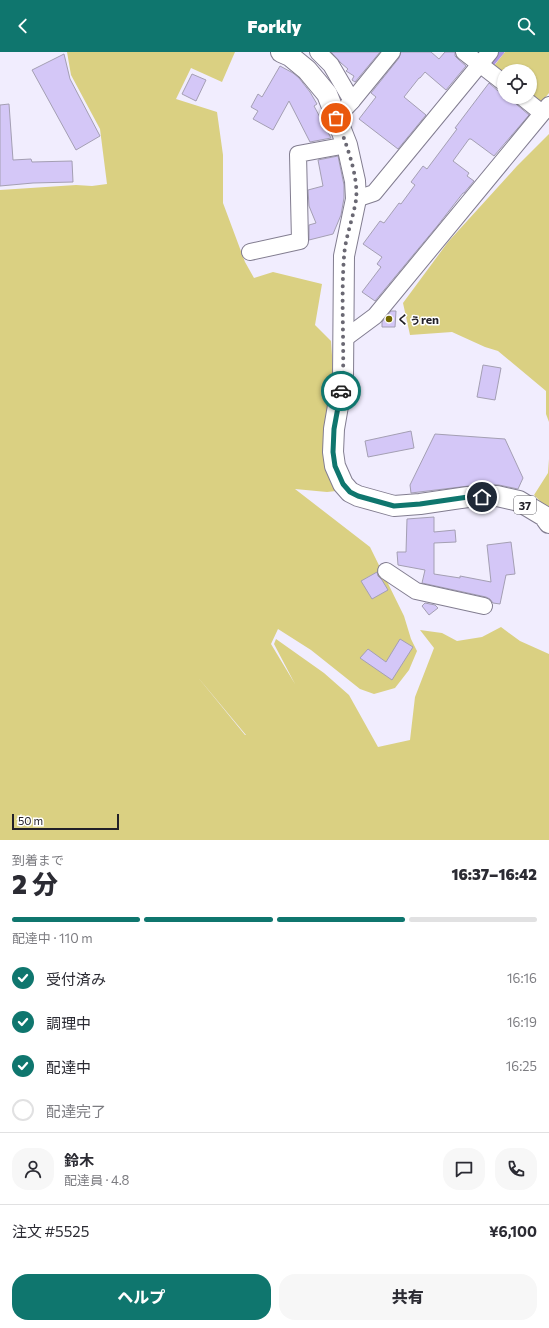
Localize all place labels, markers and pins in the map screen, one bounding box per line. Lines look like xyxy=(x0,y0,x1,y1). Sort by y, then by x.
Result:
pin xyxy=(319,101,353,135)
place label: くぅren xyxy=(397,312,439,326)
marker: くぅren xyxy=(384,314,394,324)
pin xyxy=(465,480,499,514)

